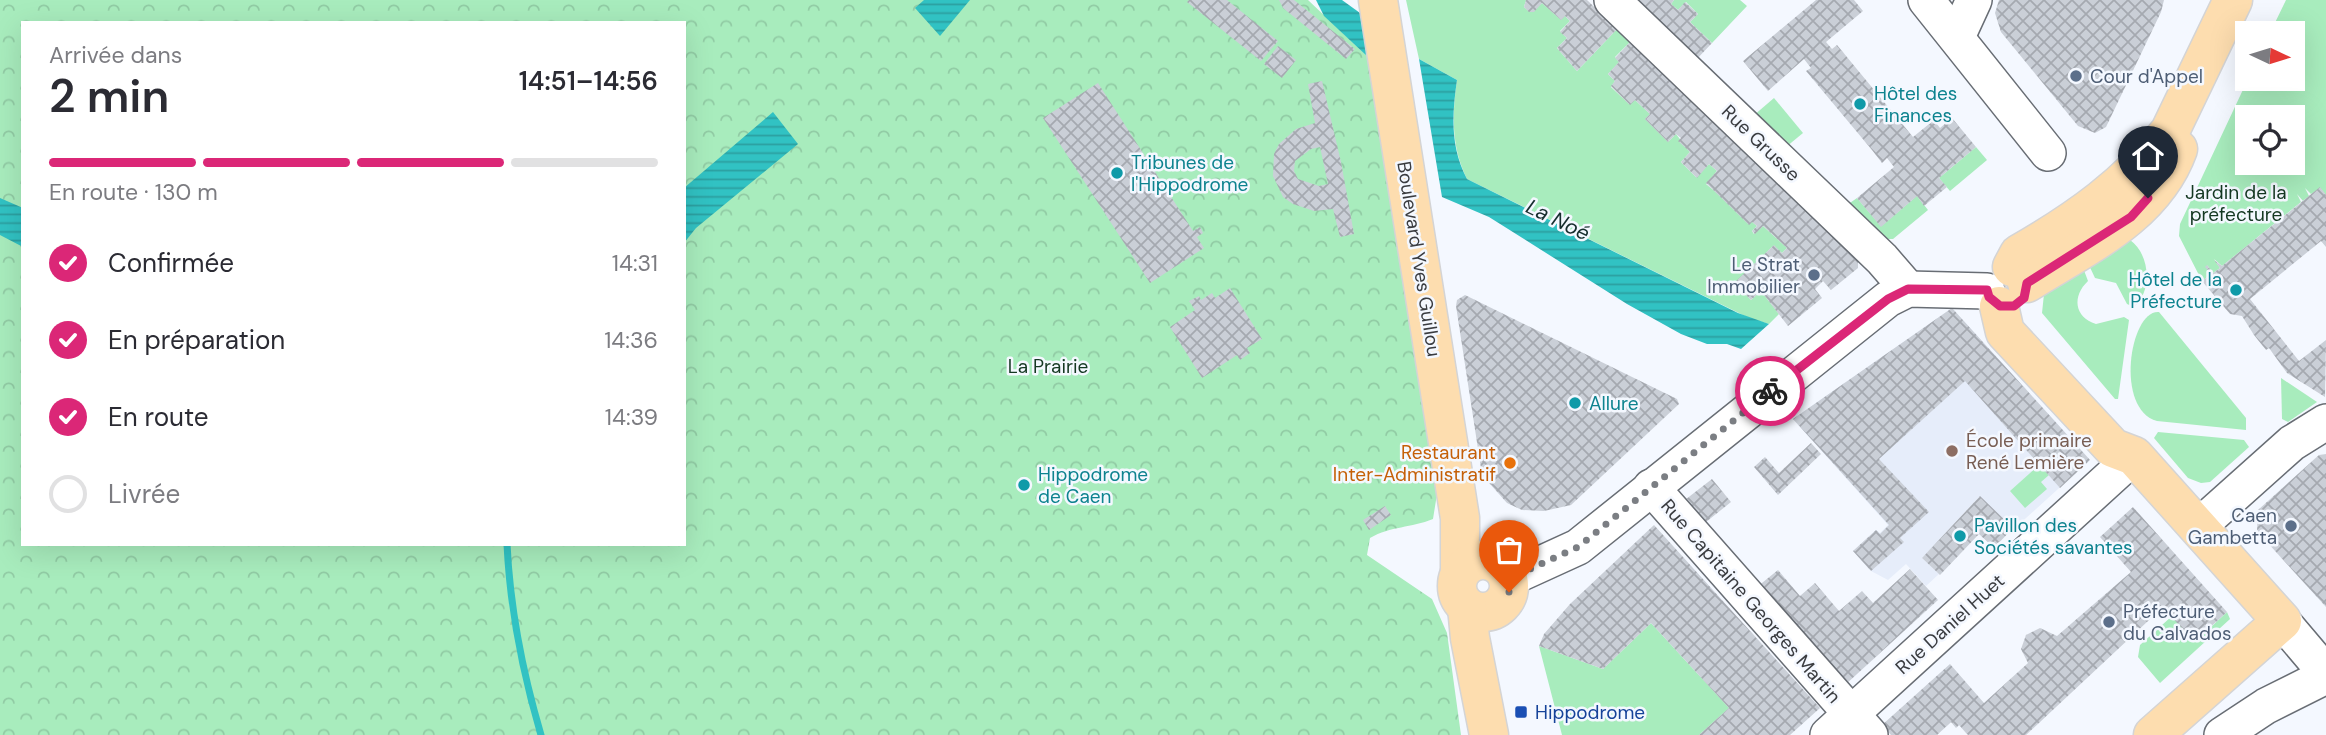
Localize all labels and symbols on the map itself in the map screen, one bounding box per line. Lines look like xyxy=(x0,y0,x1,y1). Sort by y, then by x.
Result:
north arrow xyxy=(2235,21,2305,91)
place label: Cour d'Appel xyxy=(2090,64,2203,89)
marker: Cour d'Appel xyxy=(2068,68,2084,84)
place label: Hôtel des Finances xyxy=(1874,81,1957,128)
marker: Hôtel des Finances xyxy=(1852,96,1868,112)
street label: Rue Grusse xyxy=(1716,99,1806,187)
pin xyxy=(2118,126,2178,198)
place label: Tribunes de l'Hippodrome xyxy=(1131,150,1248,197)
street label: Boulevard Yves Guillou xyxy=(1391,160,1447,358)
marker: Tribunes de l'Hippodrome xyxy=(1109,165,1125,181)
park label: Jardin de la préfecture xyxy=(2185,180,2287,227)
water label: La Noé xyxy=(1521,193,1595,247)
place label: Le Strat Immobilier xyxy=(1707,252,1800,299)
marker: Le Strat Immobilier xyxy=(1806,267,1822,283)
place label: Hôtel de la Préfecture xyxy=(2129,267,2222,314)
marker: Hôtel de la Préfecture xyxy=(2228,282,2244,298)
park label: La Prairie xyxy=(1008,354,1088,379)
courier xyxy=(1735,356,1805,426)
place label: Allure xyxy=(1589,391,1638,416)
marker: Allure xyxy=(1567,395,1583,411)
place label: École primaire René Lemière xyxy=(1966,428,2092,475)
place label: Restaurant Inter-Administratif xyxy=(1333,440,1496,487)
marker: École primaire René Lemière xyxy=(1944,443,1960,459)
marker: Restaurant Inter-Administratif xyxy=(1502,455,1518,471)
place label: Hippodrome de Caen xyxy=(1038,462,1148,509)
marker: Hippodrome de Caen xyxy=(1016,477,1032,493)
street label: Rue Capitaine Georges Martin xyxy=(1655,494,1847,708)
place label: Caen Gambetta xyxy=(2188,503,2277,550)
place label: Pavillon des Sociétés savantes xyxy=(1974,513,2133,560)
marker: Caen Gambetta xyxy=(2283,518,2299,534)
pin xyxy=(1479,520,1539,592)
marker: Pavillon des Sociétés savantes xyxy=(1952,528,1968,544)
street label: Rue Daniel Huet xyxy=(1890,568,2010,680)
place label: Préfecture du Calvados xyxy=(2123,599,2232,646)
marker: Préfecture du Calvados xyxy=(2101,614,2117,630)
place label: Hippodrome xyxy=(1535,700,1645,725)
marker: Hippodrome xyxy=(1513,704,1529,720)

